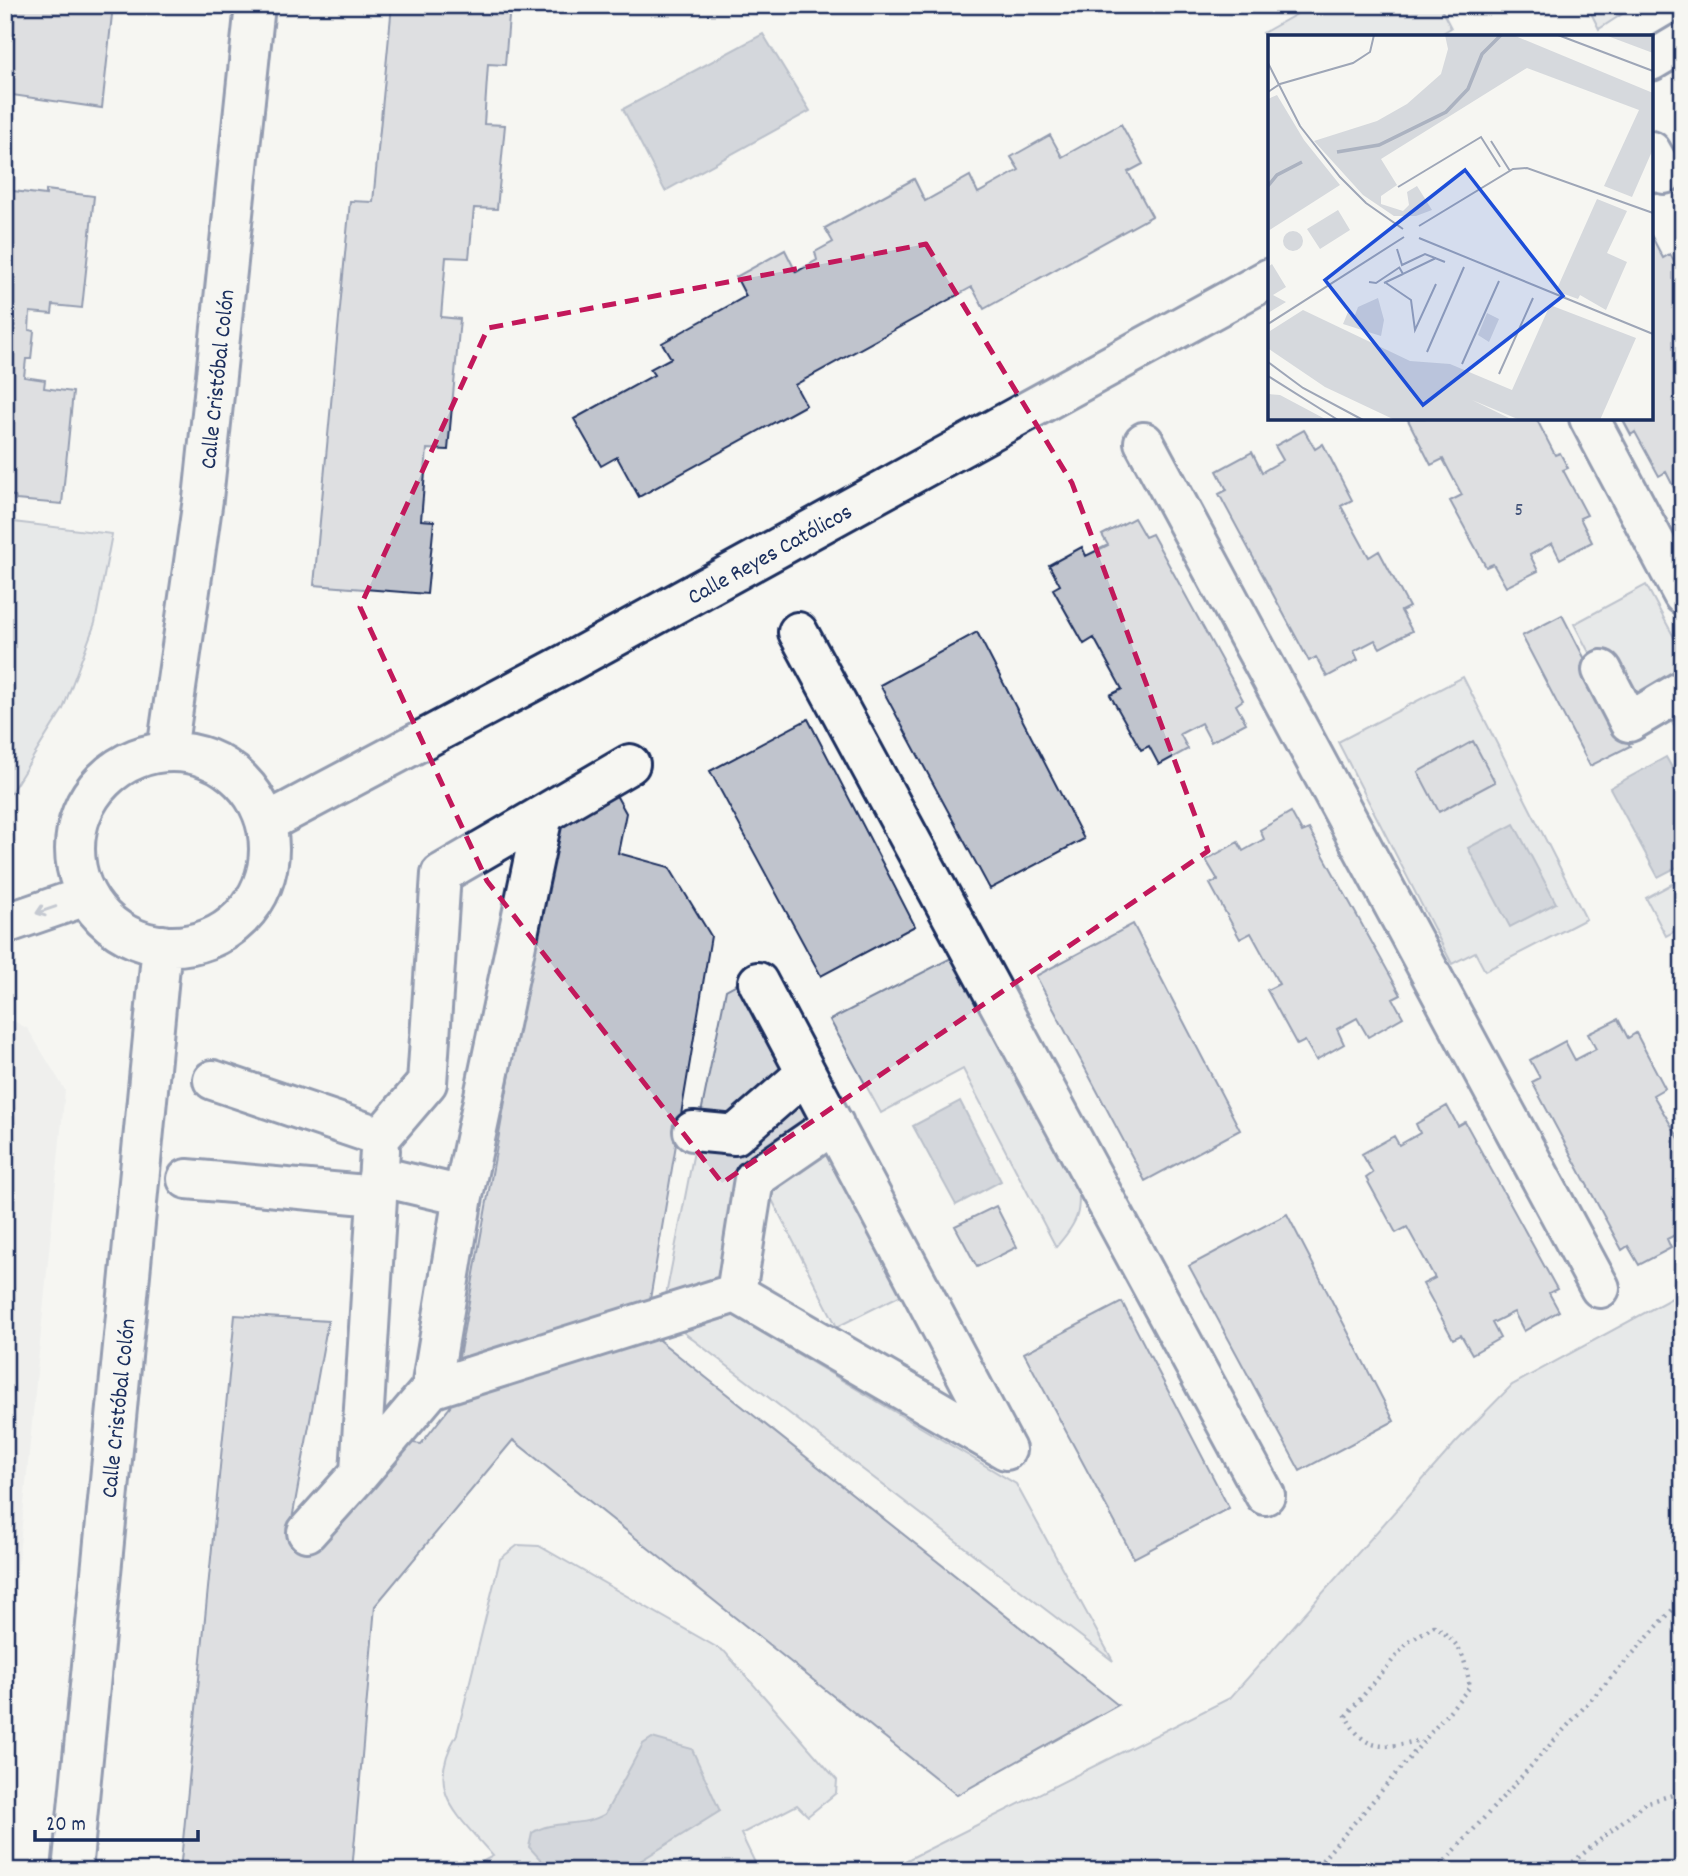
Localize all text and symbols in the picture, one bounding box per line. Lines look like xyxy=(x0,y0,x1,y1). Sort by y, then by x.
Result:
inset map xyxy=(1268,35,1653,420)
street label: Calle Cristóbal Colón xyxy=(194,288,245,471)
street label: Calle Reyes Católicos xyxy=(682,497,859,615)
house number: 5 xyxy=(1515,498,1523,525)
one-way arrow xyxy=(35,905,57,917)
street label: Calle Cristóbal Colón xyxy=(95,1317,146,1500)
scale bar xyxy=(35,1799,198,1843)
text: 20 m xyxy=(46,1811,86,1841)

